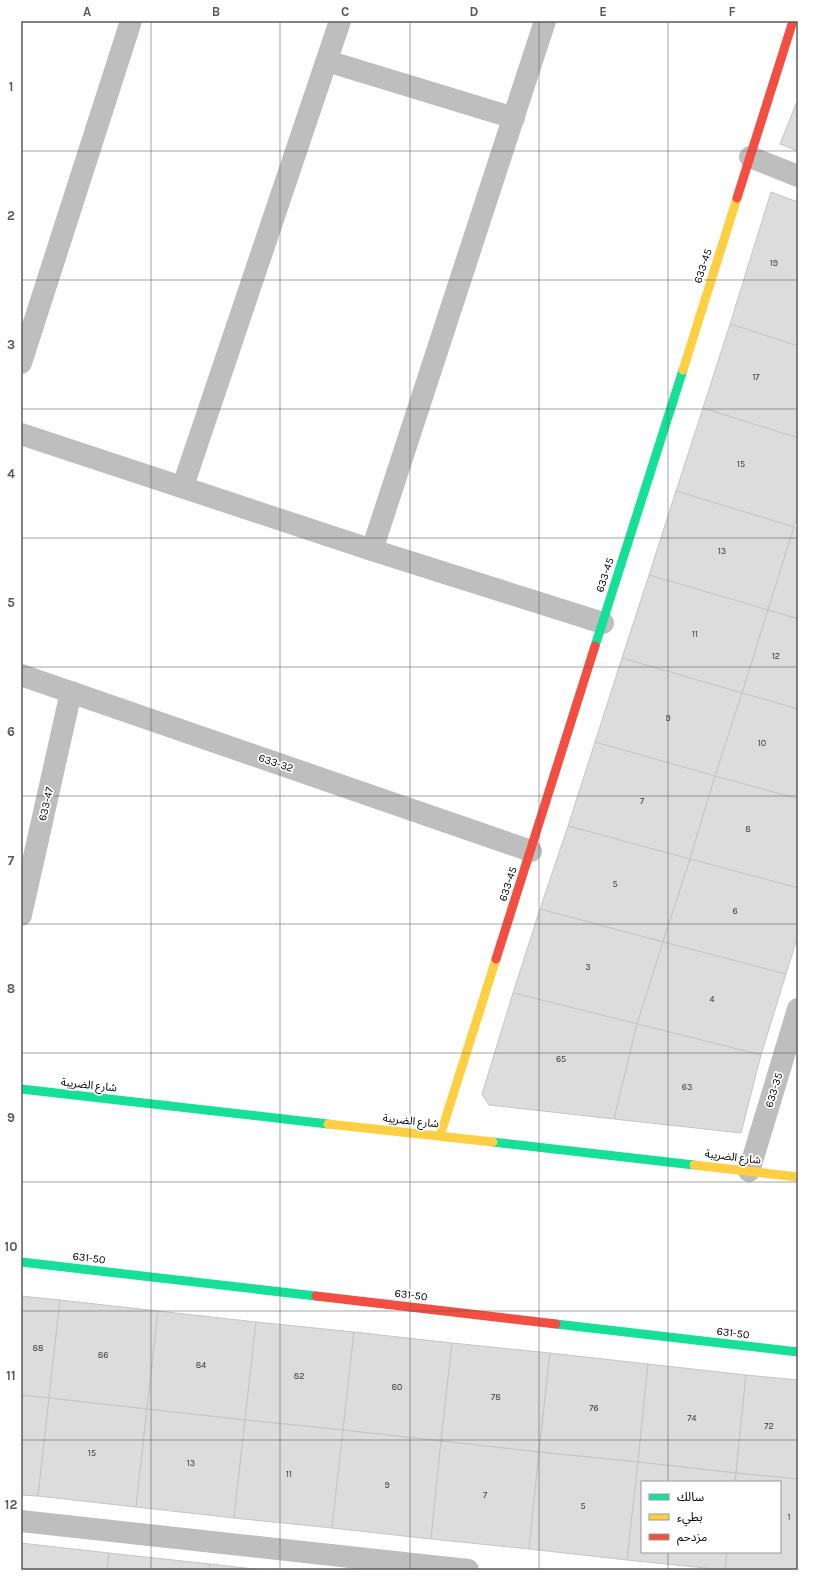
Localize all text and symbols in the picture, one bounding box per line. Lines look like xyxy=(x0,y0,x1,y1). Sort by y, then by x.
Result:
text: A xyxy=(83,4,91,19)
text: B xyxy=(212,4,220,19)
text: C xyxy=(341,4,349,19)
text: D xyxy=(470,4,479,19)
text: E xyxy=(599,4,607,19)
text: F xyxy=(728,4,736,19)
text: 1 xyxy=(9,79,13,94)
text: 2 xyxy=(7,208,15,223)
street label: 633-45 xyxy=(691,247,715,285)
house number: 19 xyxy=(770,258,778,268)
text: 3 xyxy=(7,337,15,352)
house number: 17 xyxy=(752,372,760,382)
house number: 15 xyxy=(737,459,745,469)
text: 4 xyxy=(7,466,15,481)
house number: 13 xyxy=(718,546,726,556)
street label: 633-45 xyxy=(593,556,617,594)
text: 5 xyxy=(7,595,15,610)
house number: 11 xyxy=(692,629,698,639)
house number: 12 xyxy=(772,651,780,661)
house number: 9 xyxy=(665,713,671,723)
text: 6 xyxy=(7,724,15,739)
house number: 10 xyxy=(758,738,766,748)
street label: 633-32 xyxy=(257,751,295,775)
street label: 633-47 xyxy=(36,786,56,822)
house number: 7 xyxy=(640,796,645,806)
house number: 8 xyxy=(745,824,751,834)
text: 7 xyxy=(8,853,15,868)
street label: 633-45 xyxy=(496,865,520,903)
house number: 5 xyxy=(612,879,618,889)
house number: 6 xyxy=(732,906,738,916)
house number: 3 xyxy=(585,962,591,972)
text: 8 xyxy=(7,981,15,996)
house number: 4 xyxy=(709,994,715,1004)
house number: 65 xyxy=(556,1054,566,1064)
street label: 633-35 xyxy=(763,1071,785,1109)
street label: شارع الضريبة xyxy=(60,1076,118,1095)
house number: 63 xyxy=(682,1082,692,1092)
text: 9 xyxy=(7,1110,15,1125)
street label: شارع الضريبة xyxy=(382,1112,440,1131)
street label: شارع الضريبة xyxy=(704,1147,762,1168)
text: 10 xyxy=(5,1239,17,1254)
street label: 631-50 xyxy=(72,1250,106,1266)
street label: 631-50 xyxy=(394,1287,428,1303)
street label: 631-50 xyxy=(716,1325,750,1341)
house number: 88 xyxy=(32,1343,44,1353)
house number: 86 xyxy=(98,1350,108,1360)
house number: 84 xyxy=(196,1360,206,1370)
text: 11 xyxy=(6,1368,16,1383)
house number: 82 xyxy=(294,1371,304,1381)
house number: 80 xyxy=(392,1382,402,1392)
house number: 78 xyxy=(491,1392,501,1402)
house number: 76 xyxy=(589,1403,599,1413)
house number: 74 xyxy=(687,1413,697,1423)
house number: 72 xyxy=(764,1421,774,1431)
house number: 15 xyxy=(88,1448,96,1458)
house number: 13 xyxy=(187,1458,195,1468)
house number: 11 xyxy=(286,1469,292,1479)
house number: 9 xyxy=(384,1480,390,1490)
legend xyxy=(641,1481,781,1553)
house number: 7 xyxy=(483,1490,488,1500)
text: سالك xyxy=(677,1490,704,1504)
text: 12 xyxy=(5,1497,17,1512)
house number: 5 xyxy=(580,1501,586,1511)
text: بطيء xyxy=(677,1510,703,1527)
house number: 1 xyxy=(788,1512,791,1522)
text: مزدحم xyxy=(677,1530,707,1546)

